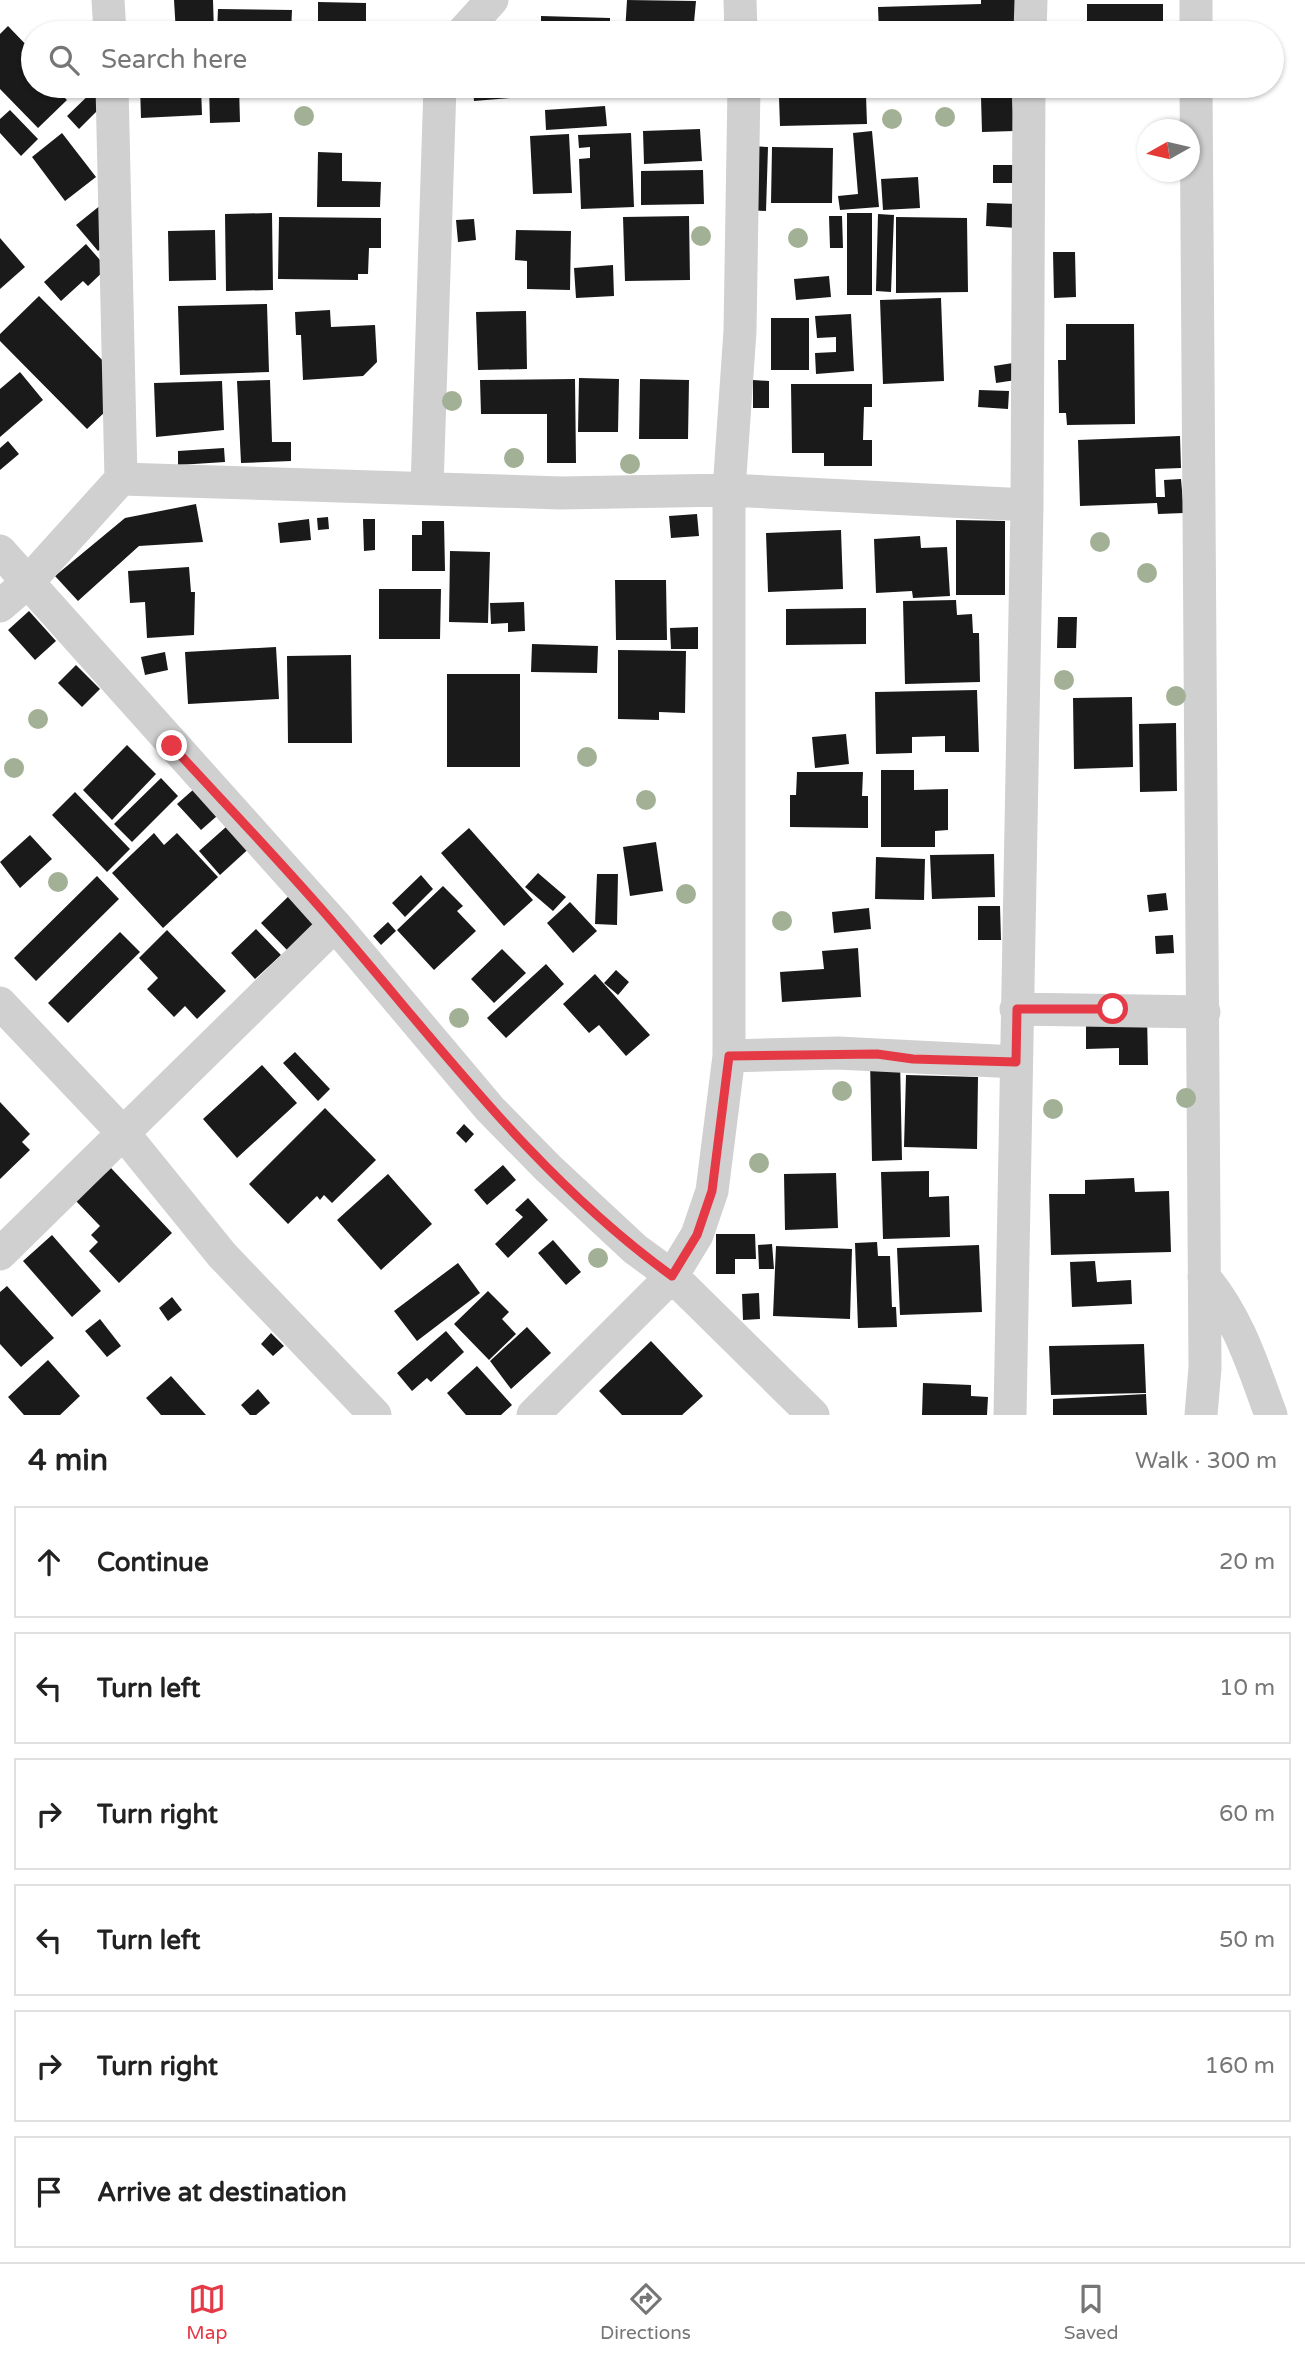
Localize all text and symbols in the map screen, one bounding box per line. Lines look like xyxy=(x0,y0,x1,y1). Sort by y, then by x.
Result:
search box xyxy=(21,21,1284,98)
icon: search xyxy=(45,41,83,79)
text: Search here xyxy=(101,44,247,75)
north arrow xyxy=(1137,119,1200,182)
route end xyxy=(156,730,187,761)
route start xyxy=(1097,993,1128,1024)
text: 4 min xyxy=(28,1442,108,1479)
text: Walk · 300 m xyxy=(1135,1447,1277,1475)
icon: ahead xyxy=(30,1543,68,1581)
text: Continue xyxy=(97,1547,209,1578)
text: 20 m xyxy=(1219,1548,1275,1576)
icon: left xyxy=(30,1669,68,1707)
text: Turn left xyxy=(97,1673,200,1704)
text: 10 m xyxy=(1219,1674,1275,1702)
icon: right xyxy=(30,1795,68,1833)
text: Turn right xyxy=(97,1799,218,1830)
text: 60 m xyxy=(1219,1800,1275,1828)
icon: left xyxy=(30,1921,68,1959)
text: Turn left xyxy=(97,1925,200,1956)
text: 50 m xyxy=(1219,1926,1275,1954)
icon: right xyxy=(30,2047,68,2085)
text: Turn right xyxy=(97,2051,218,2082)
text: 160 m xyxy=(1205,2052,1275,2080)
icon: arrive xyxy=(30,2173,68,2211)
text: Arrive at destination xyxy=(97,2177,347,2208)
tab: Map xyxy=(186,2280,227,2344)
tab: Directions xyxy=(600,2280,691,2344)
tab: Saved xyxy=(1064,2280,1119,2344)

